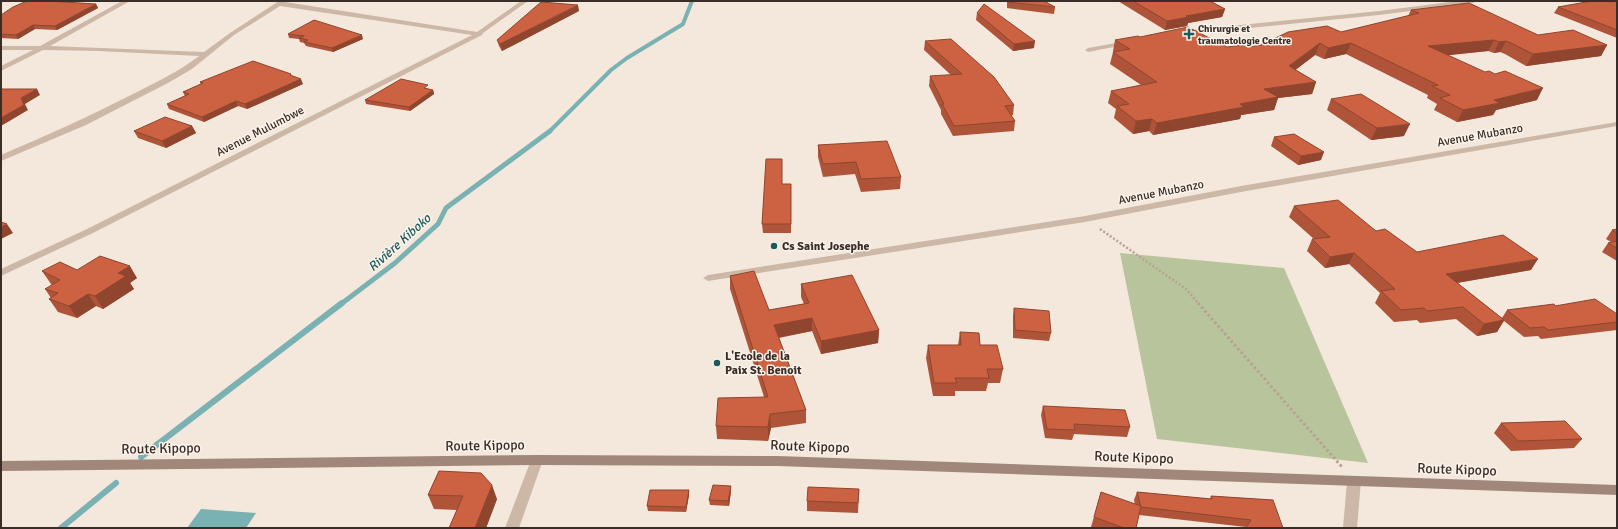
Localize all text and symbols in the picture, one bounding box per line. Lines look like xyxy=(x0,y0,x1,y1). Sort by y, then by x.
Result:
place label: Chirurgie et traumatologie Centre xyxy=(1197,23,1291,47)
marker: Chirurgie et traumatologie Centre xyxy=(1183,28,1195,40)
street label: Avenue Mulumbwe xyxy=(214,103,307,160)
street label: Avenue Mubanzo xyxy=(1436,121,1524,150)
street label: Avenue Mubanzo xyxy=(1117,177,1205,208)
water label: Rivière Kiboko xyxy=(365,210,435,275)
place label: Cs Saint Josephe xyxy=(782,239,870,254)
marker: Cs Saint Josephe xyxy=(769,241,779,251)
place label: L'Ecole de la Paix St. Benoit xyxy=(725,349,802,378)
marker: L'Ecole de la Paix St. Benoit xyxy=(712,358,722,368)
street label: Route Kipopo xyxy=(445,436,525,455)
street label: Route Kipopo xyxy=(770,437,850,456)
street label: Route Kipopo xyxy=(121,439,201,458)
street label: Route Kipopo xyxy=(1094,448,1174,467)
street label: Route Kipopo xyxy=(1417,460,1497,479)

